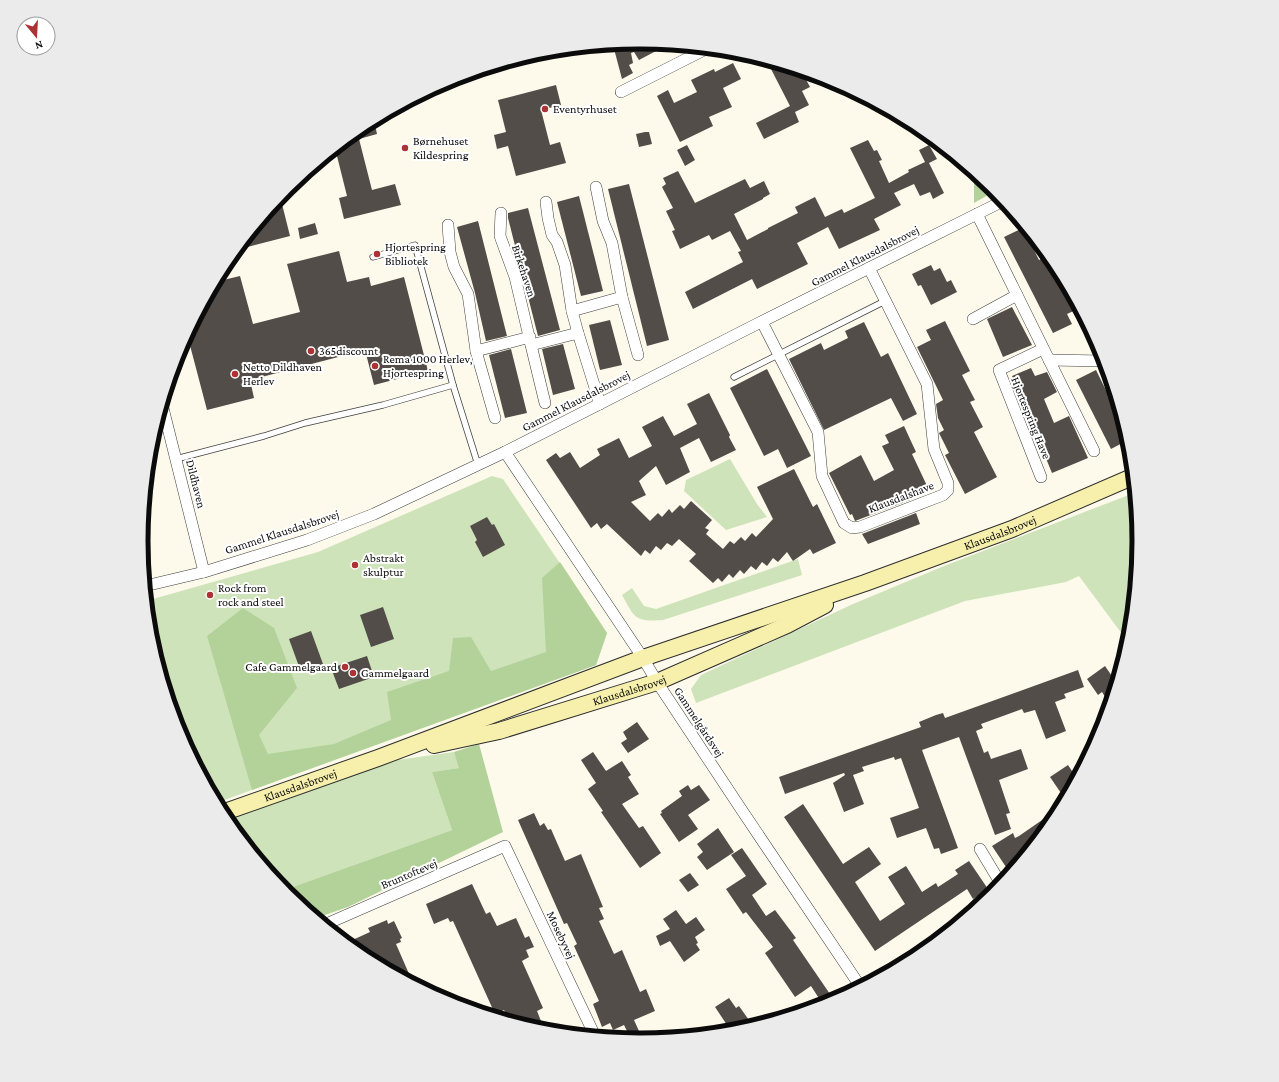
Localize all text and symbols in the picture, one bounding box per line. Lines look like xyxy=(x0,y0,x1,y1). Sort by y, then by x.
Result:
north arrow xyxy=(16,16,56,56)
text: N xyxy=(33,39,45,53)
place label: Eventyrhuset xyxy=(553,102,618,116)
marker: Eventyrhuset xyxy=(540,104,550,114)
place label: Børnehuset Kildespring xyxy=(413,134,469,162)
marker: Børnehuset Kildespring xyxy=(400,143,410,153)
street label: Gammel Klausdalsbrovej xyxy=(809,223,921,289)
place label: Hjortespring Bibliotek xyxy=(385,240,446,268)
street label: Birkehaven xyxy=(509,243,539,299)
marker: Hjortespring Bibliotek xyxy=(372,249,382,259)
place label: 365discount xyxy=(319,344,379,358)
marker: 365discount xyxy=(306,346,316,356)
place label: Rema 1000 Herlev, Hjortespring xyxy=(383,352,473,380)
place label: Netto Dildhaven Herlev xyxy=(243,360,322,388)
marker: Rema 1000 Herlev, Hjortespring xyxy=(370,361,380,371)
street label: Gammel Klausdalsbrovej xyxy=(520,368,632,434)
marker: Netto Dildhaven Herlev xyxy=(230,369,240,379)
street label: Hjortespring Have xyxy=(1008,375,1054,461)
street label: Dildhaven xyxy=(183,458,209,510)
street label: Klausdalshave xyxy=(866,478,936,516)
street label: Gammel Klausdalsbrovej xyxy=(223,507,341,557)
street label: Klausdalsbrovej xyxy=(962,512,1038,553)
place label: Abstrakt skulptur xyxy=(363,551,405,579)
marker: Abstrakt skulptur xyxy=(350,560,360,570)
place label: Rock from rock and steel xyxy=(218,581,284,609)
marker: Rock from rock and steel xyxy=(205,590,215,600)
place label: Cafe Gammelgaard xyxy=(245,660,338,674)
marker: Cafe Gammelgaard xyxy=(340,662,350,672)
place label: Gammelgaard xyxy=(361,666,430,680)
marker: Gammelgaard xyxy=(348,668,358,678)
street label: Klausdalsbrovej xyxy=(591,672,668,709)
street label: Gammelgårdsvej xyxy=(671,684,727,760)
street label: Klausdalsbrovej xyxy=(262,766,339,805)
street label: Bruntoftevej xyxy=(379,856,439,892)
street label: Mosebyvej xyxy=(544,909,578,961)

